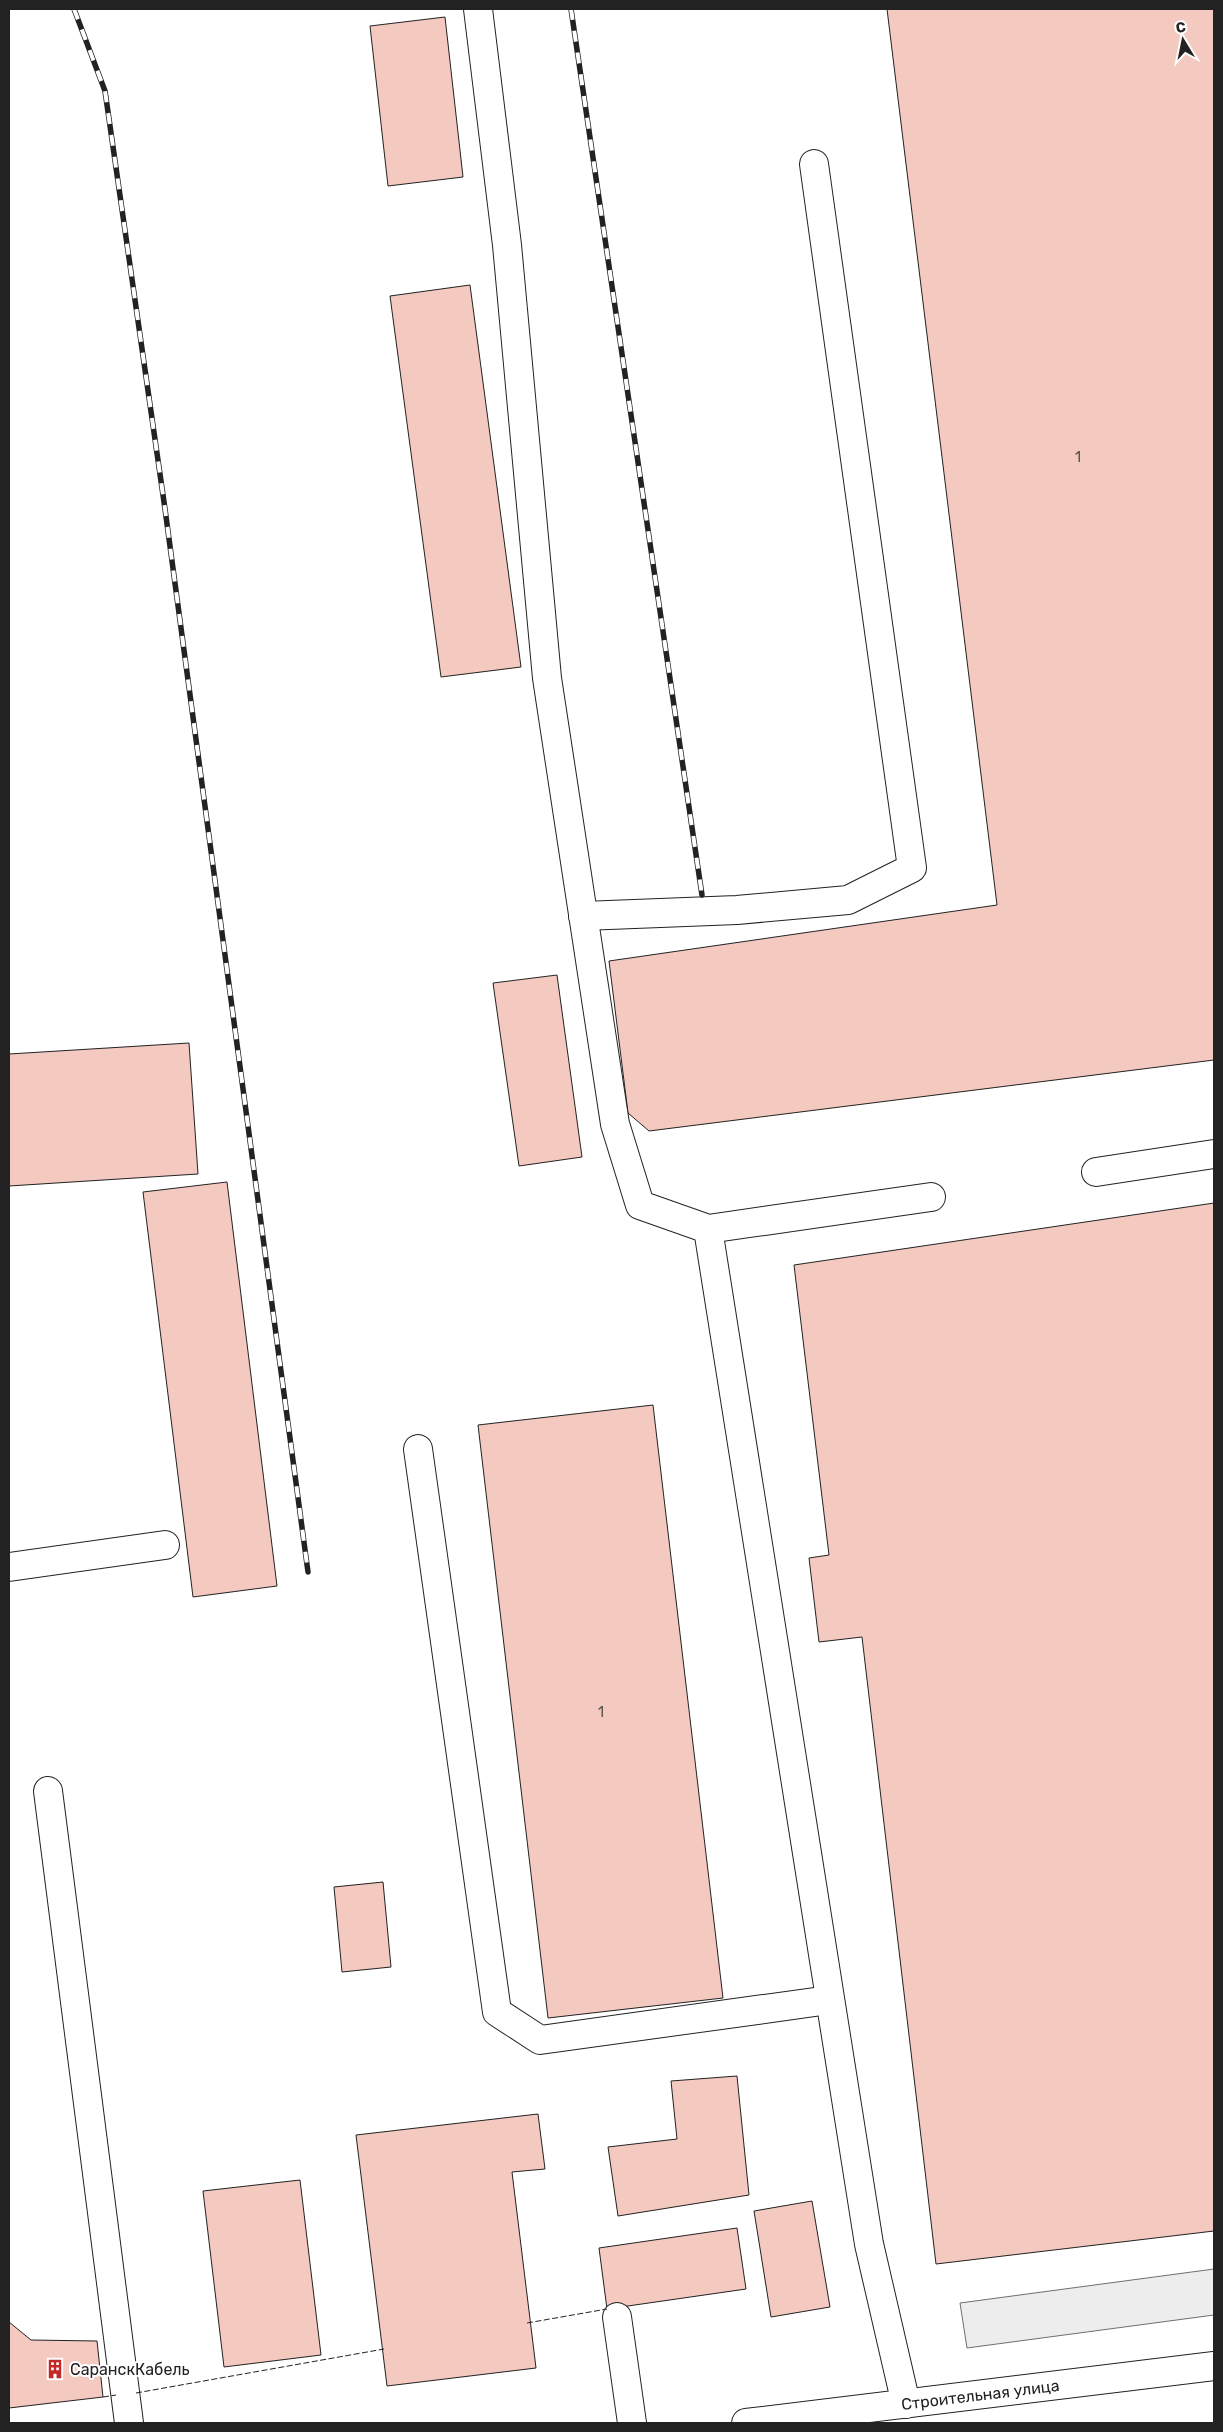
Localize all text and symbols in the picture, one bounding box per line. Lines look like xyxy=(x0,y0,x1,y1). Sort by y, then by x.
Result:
north arrow xyxy=(1158,15,1208,65)
text: С xyxy=(1175,18,1187,37)
house number: 1 xyxy=(1075,449,1081,466)
house number: 1 xyxy=(598,1704,604,1721)
building icon: СаранскКабель xyxy=(44,2358,66,2380)
place label: СаранскКабель xyxy=(70,2360,190,2379)
street label: Строительная улица xyxy=(900,2375,1060,2414)

